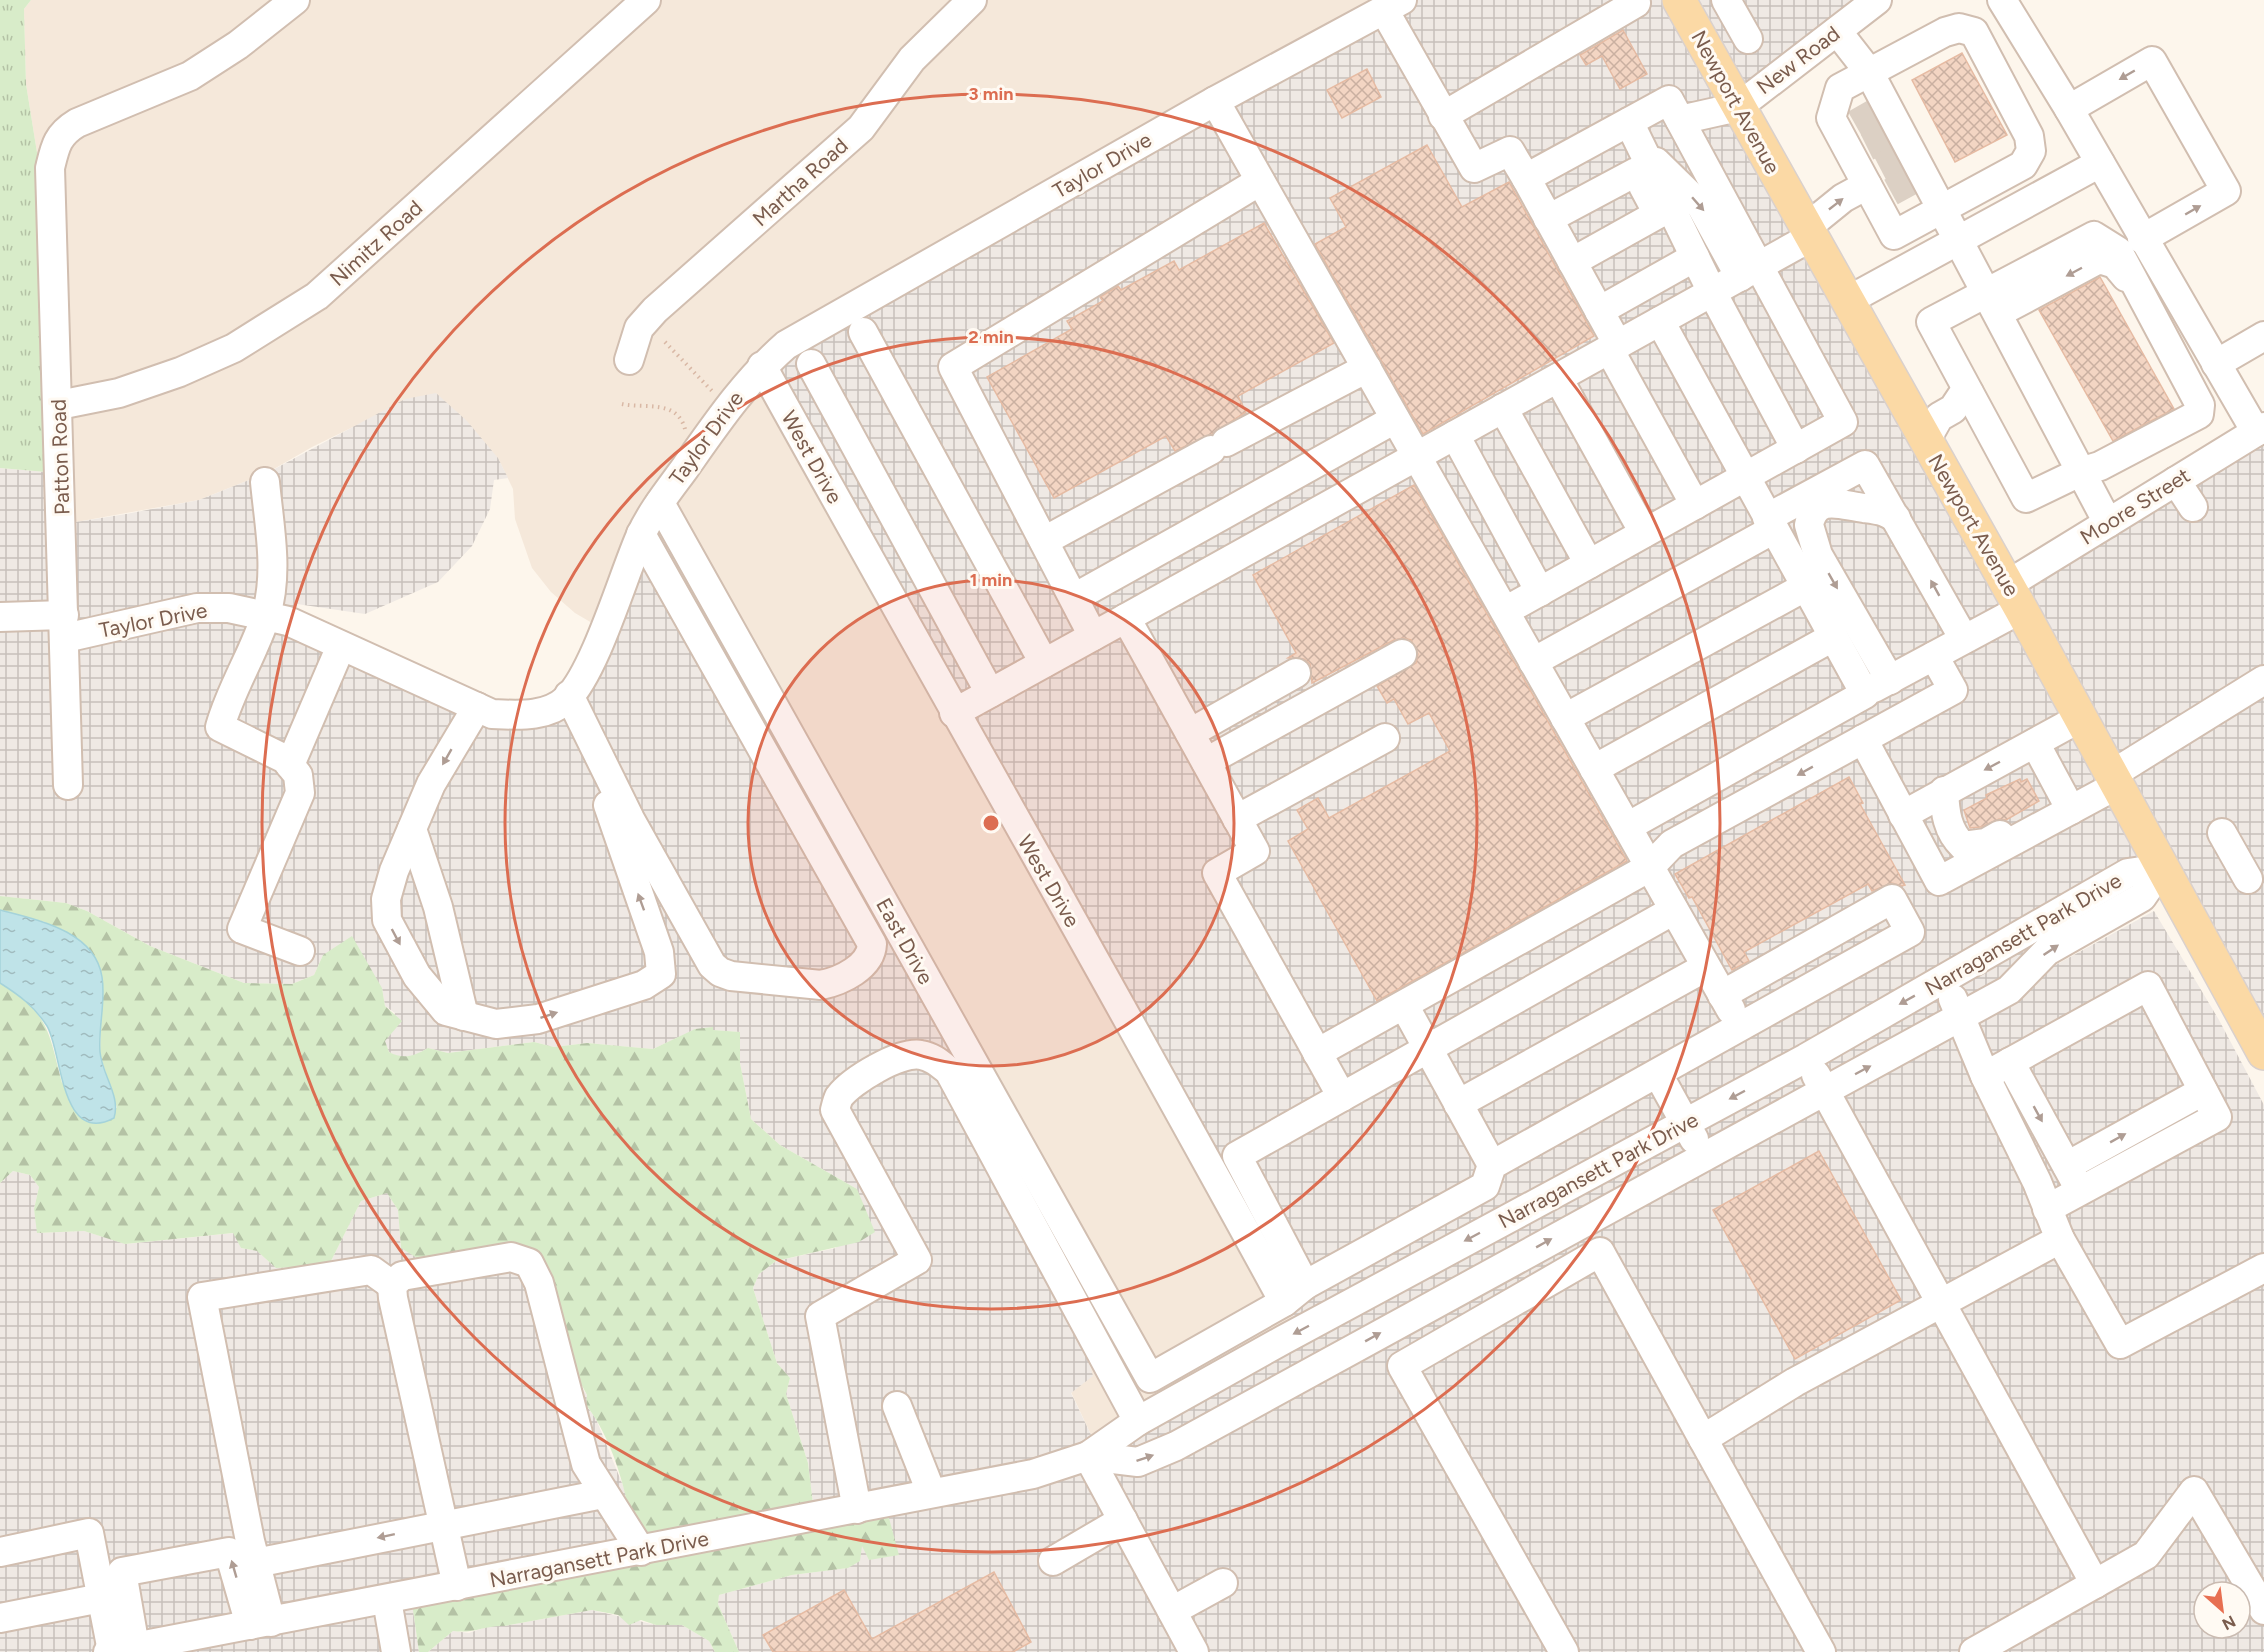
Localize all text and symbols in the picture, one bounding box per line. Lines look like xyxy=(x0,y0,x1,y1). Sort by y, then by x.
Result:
street label: New Road xyxy=(1752,21,1844,99)
street label: Newport Avenue xyxy=(1686,26,1786,178)
one-way arrow xyxy=(2118,70,2135,80)
text: 3 min xyxy=(969,83,1013,105)
street label: Taylor Drive xyxy=(1048,127,1156,203)
street label: Martha Road xyxy=(747,133,853,231)
street label: Nimitz Road xyxy=(325,195,427,291)
one-way arrow xyxy=(1691,196,1704,211)
one-way arrow xyxy=(1828,199,1843,211)
one-way arrow xyxy=(2185,205,2202,215)
one-way arrow xyxy=(2065,267,2082,277)
text: 2 min xyxy=(968,326,1014,348)
street label: Taylor Drive xyxy=(664,386,748,490)
street label: Patton Road xyxy=(45,399,75,515)
street label: West Drive xyxy=(776,406,848,508)
street label: Newport Avenue xyxy=(1923,450,2025,600)
street label: Moore Street xyxy=(2076,462,2195,550)
text: 1 min xyxy=(970,569,1012,591)
one-way arrow xyxy=(1827,573,1838,589)
one-way arrow xyxy=(1930,580,1940,597)
street label: Taylor Drive xyxy=(97,597,209,643)
one-way arrow xyxy=(442,749,452,766)
one-way arrow xyxy=(1983,761,2000,771)
one-way arrow xyxy=(1796,766,1813,776)
centre of rings xyxy=(981,813,1001,833)
street label: West Drive xyxy=(1013,830,1085,932)
street label: Narragansett Park Drive xyxy=(1920,868,2126,1000)
one-way arrow xyxy=(636,893,646,911)
street label: East Drive xyxy=(871,894,939,988)
one-way arrow xyxy=(391,929,401,946)
one-way arrow xyxy=(2043,944,2059,955)
one-way arrow xyxy=(1899,995,1915,1006)
one-way arrow xyxy=(540,1010,558,1019)
one-way arrow xyxy=(1854,1065,1871,1075)
one-way arrow xyxy=(1728,1090,1745,1100)
one-way arrow xyxy=(2033,1105,2043,1122)
street label: Narragansett Park Drive xyxy=(1494,1107,1702,1233)
one-way arrow xyxy=(2110,1133,2127,1143)
one-way arrow xyxy=(1464,1232,1481,1242)
one-way arrow xyxy=(1535,1238,1552,1248)
one-way arrow xyxy=(1292,1325,1309,1335)
one-way arrow xyxy=(1364,1332,1381,1342)
one-way arrow xyxy=(1136,1453,1154,1463)
street label: Narragansett Park Drive xyxy=(487,1525,711,1593)
one-way arrow xyxy=(376,1532,395,1541)
one-way arrow xyxy=(229,1560,238,1578)
north arrow xyxy=(2192,1580,2252,1640)
text: N xyxy=(2219,1612,2239,1634)

